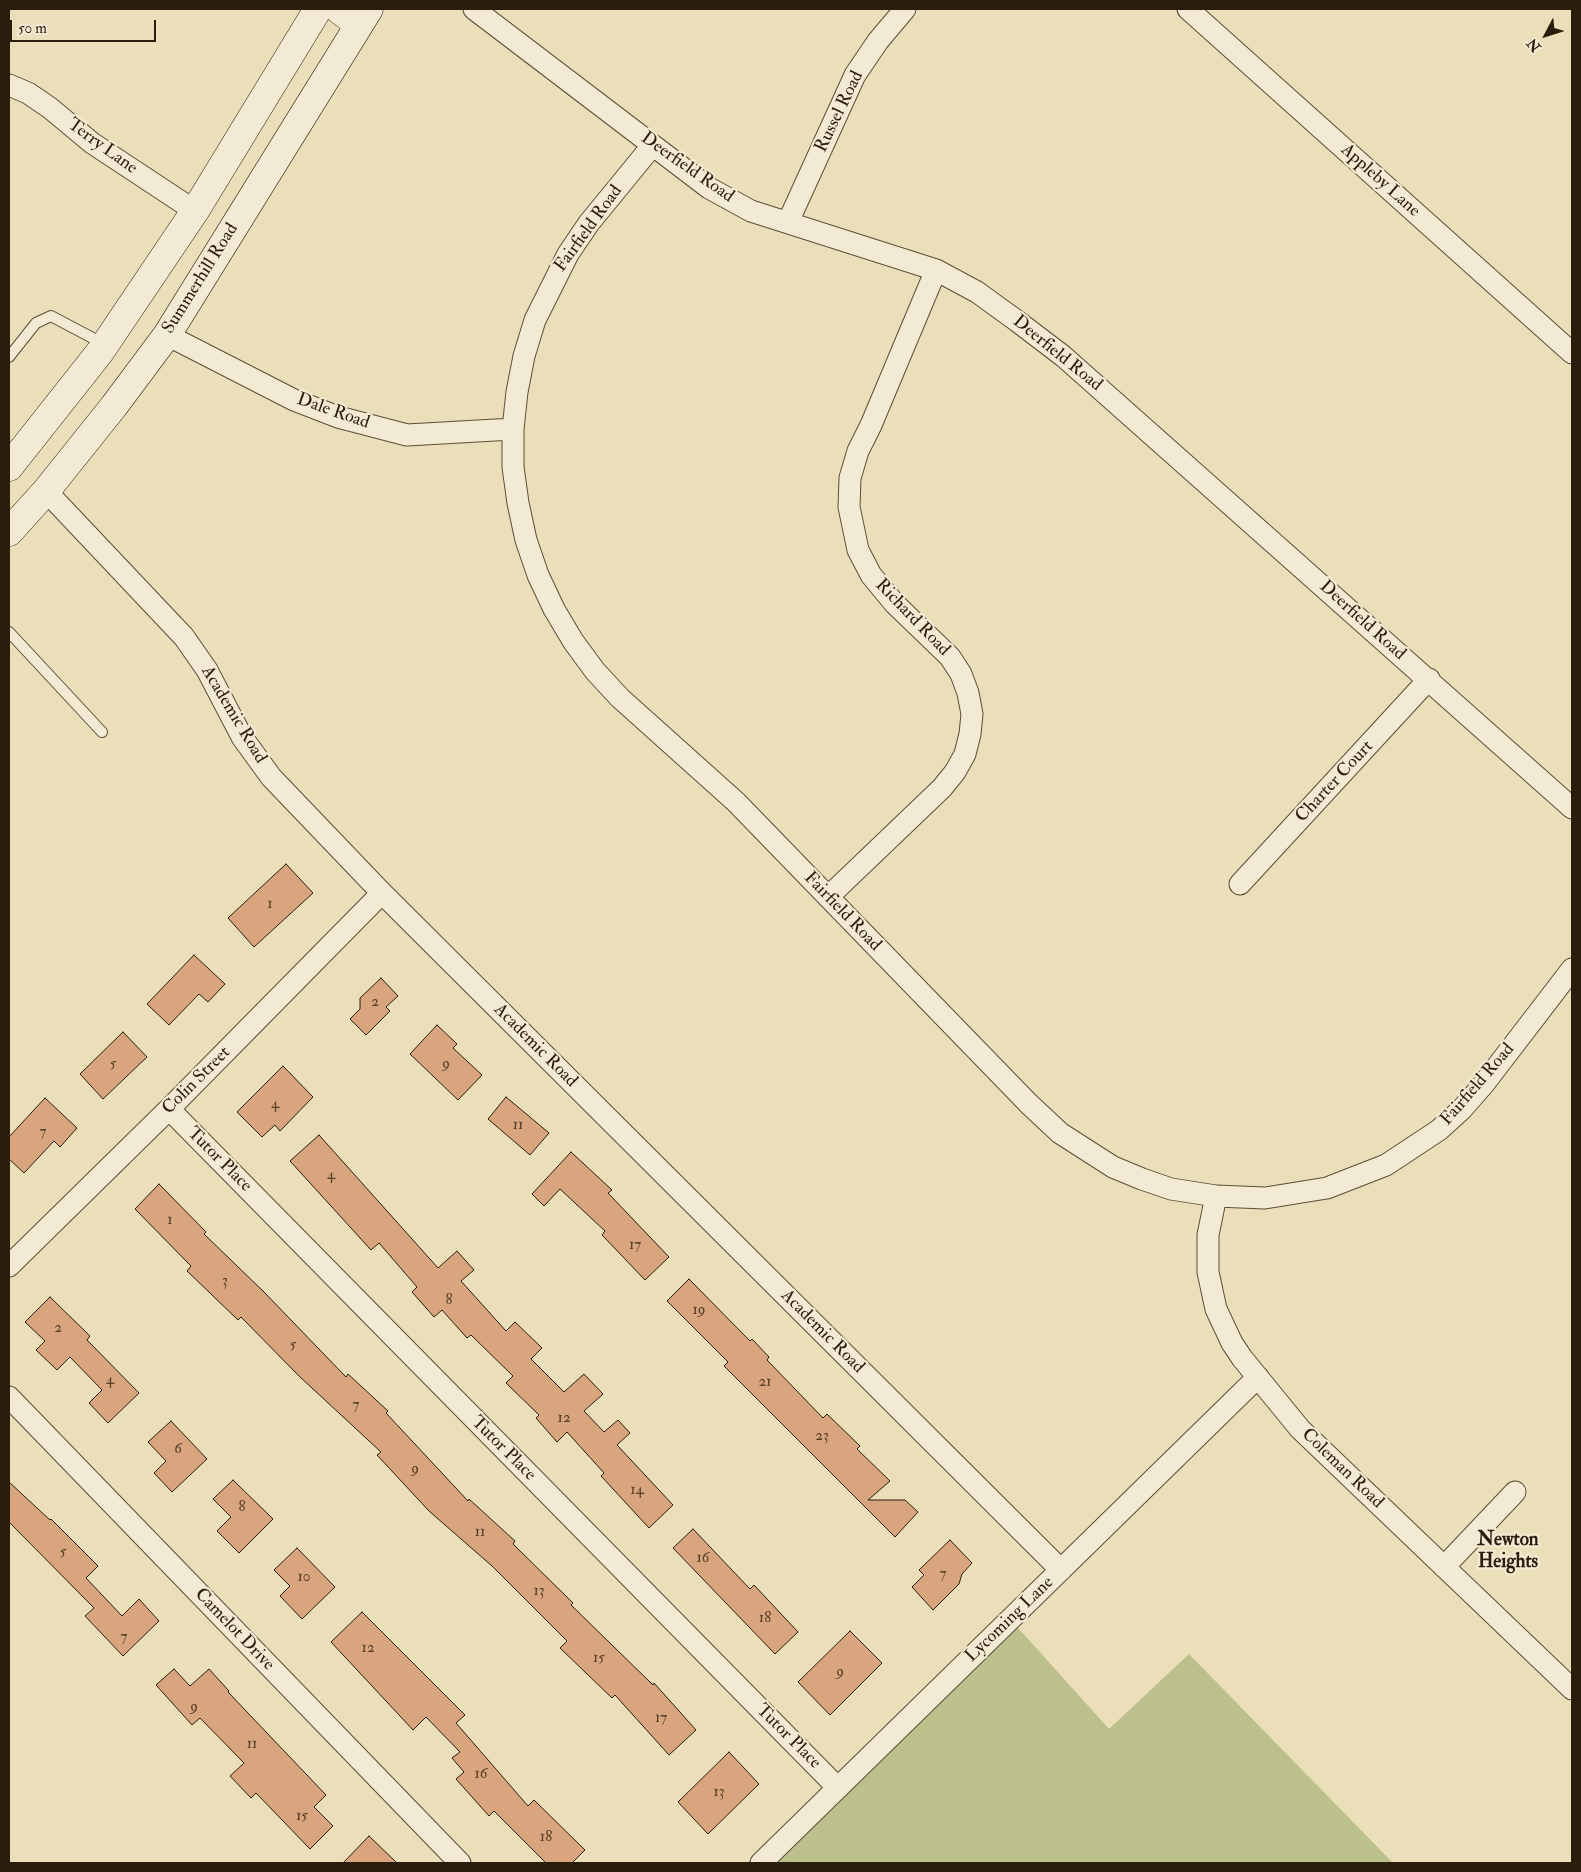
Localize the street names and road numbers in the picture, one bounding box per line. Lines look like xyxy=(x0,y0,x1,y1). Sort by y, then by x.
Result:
street label: Russel Road xyxy=(811,68,869,156)
street label: Terry Lane xyxy=(63,114,141,180)
street label: Deerfield Road xyxy=(636,128,738,208)
street label: Appleby Lane xyxy=(1336,140,1424,222)
street label: Fairfield Road xyxy=(550,181,628,277)
street label: Summerhill Road xyxy=(158,220,244,338)
street label: Deerfield Road xyxy=(1008,311,1106,397)
street label: Dale Road xyxy=(294,389,372,435)
street label: Richard Road xyxy=(870,575,954,661)
street label: Deerfield Road xyxy=(1314,577,1410,665)
street label: Academic Road xyxy=(195,662,271,768)
street label: Charter Court xyxy=(1292,736,1378,828)
street label: Fairfield Road xyxy=(799,868,885,956)
street label: Academic Road xyxy=(489,1000,581,1092)
street label: Fairfield Road xyxy=(1436,1039,1520,1131)
street label: Colin Street xyxy=(158,1042,236,1120)
street label: Tutor Place xyxy=(182,1123,256,1197)
street label: Academic Road xyxy=(776,1286,868,1378)
street label: Tutor Place xyxy=(466,1412,540,1486)
street label: Coleman Road xyxy=(1296,1424,1388,1514)
street label: Lycoming Lane xyxy=(961,1572,1059,1668)
street label: Camelot Drive xyxy=(189,1584,279,1676)
street label: Tutor Place xyxy=(751,1700,825,1774)

